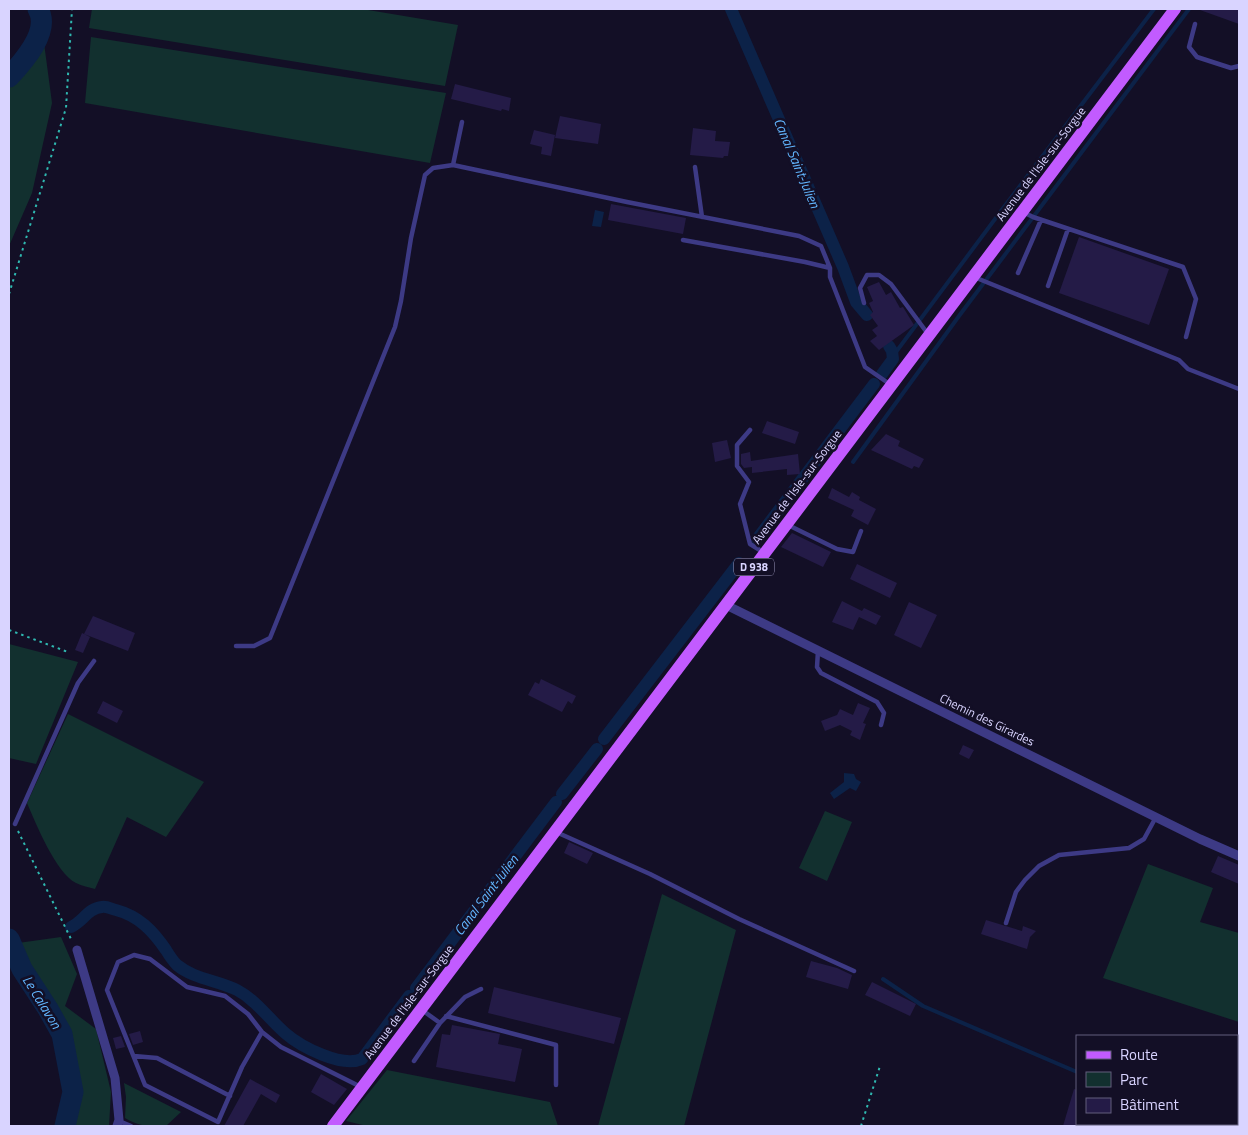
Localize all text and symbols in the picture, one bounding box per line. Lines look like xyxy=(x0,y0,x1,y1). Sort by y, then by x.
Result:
street label: Avenue de l'Isle-sur-Sorgue xyxy=(991,102,1090,225)
water label: Canal Saint-Julien xyxy=(769,114,826,212)
street label: Avenue de l'Isle-sur-Sorgue xyxy=(747,425,846,548)
road number: D 938 xyxy=(734,558,774,576)
street label: Chemin des Girardes xyxy=(937,688,1038,751)
water label: Canal Saint-Julien xyxy=(448,849,524,939)
street label: Avenue de l'Isle-sur-Sorgue xyxy=(359,940,458,1063)
water label: Le Calavon xyxy=(18,971,68,1033)
legend xyxy=(1076,1035,1238,1125)
text: Route xyxy=(1120,1043,1158,1066)
text: Parc xyxy=(1120,1068,1148,1091)
text: Bâtiment xyxy=(1120,1093,1179,1116)

